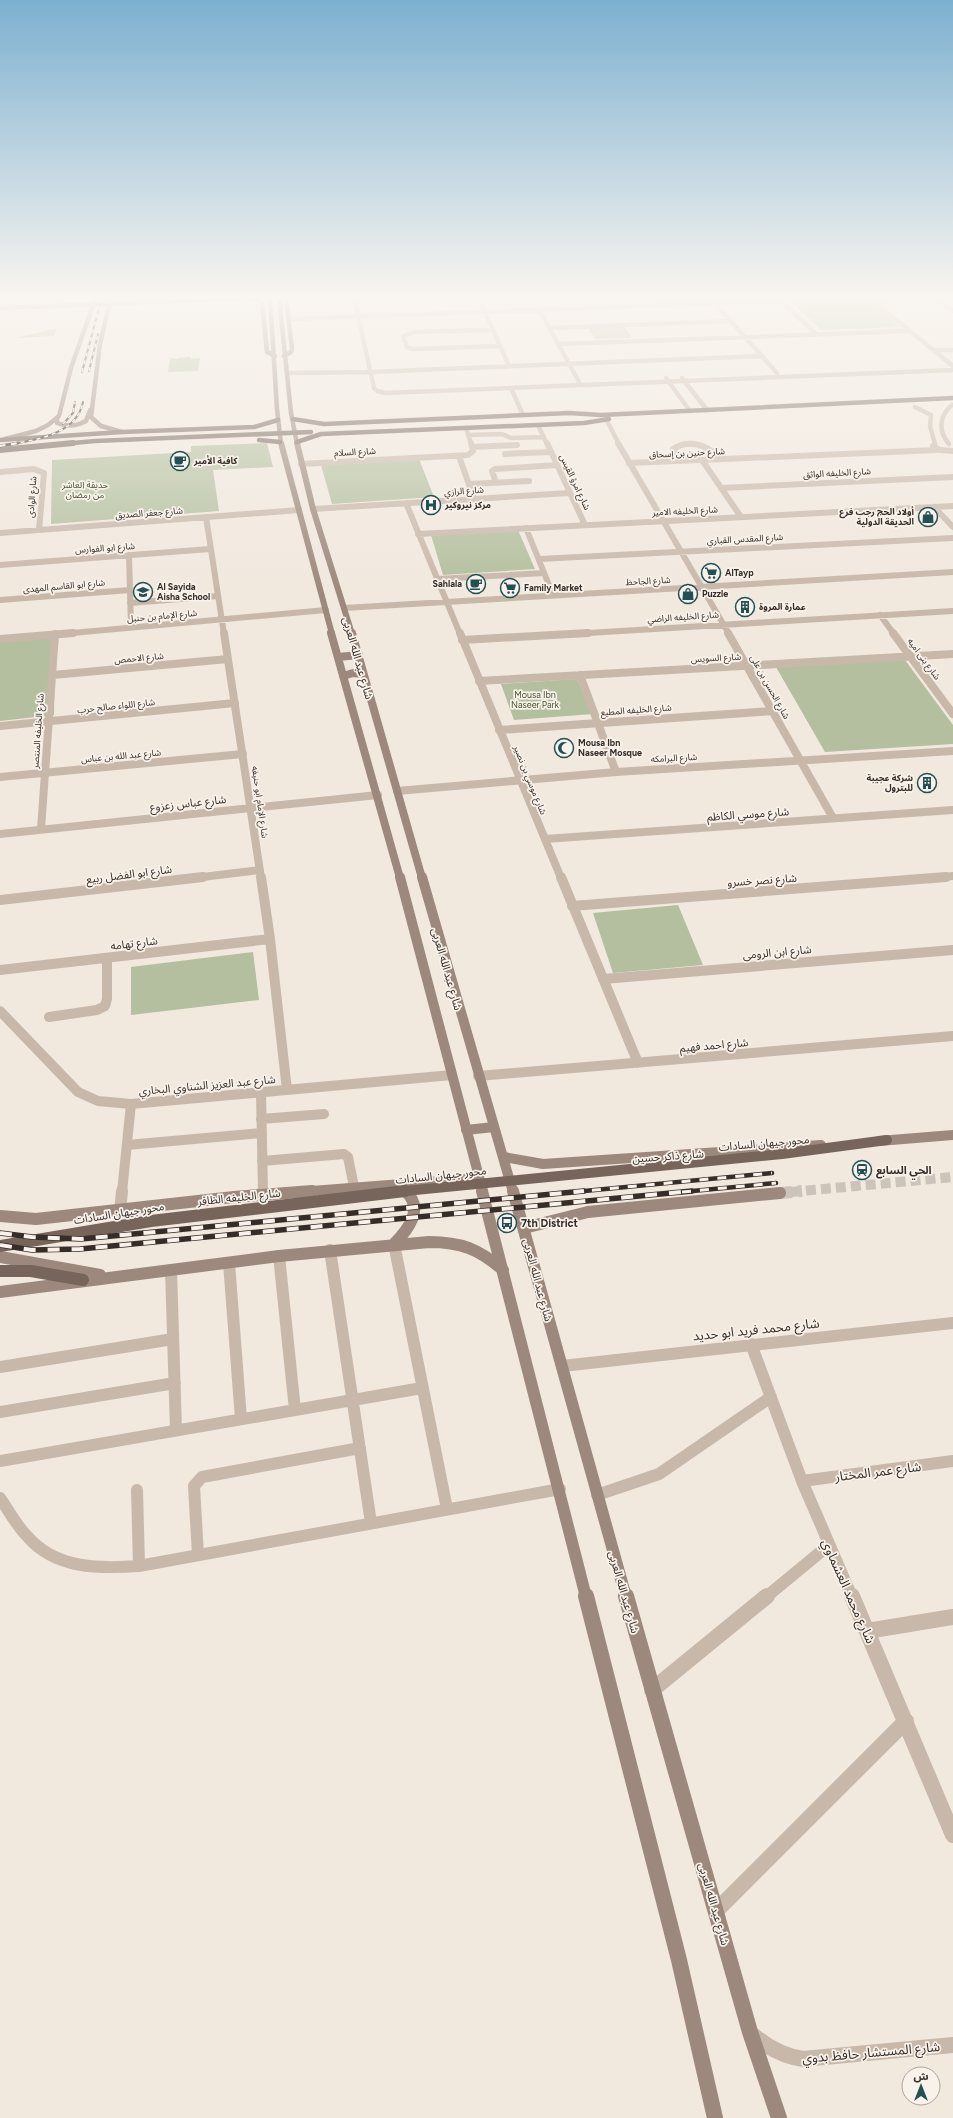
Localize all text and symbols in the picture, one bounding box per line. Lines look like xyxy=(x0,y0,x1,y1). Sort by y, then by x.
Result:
street label: شارع السلام xyxy=(334,445,376,460)
street label: شارع حنين بن إسحاق xyxy=(649,445,725,462)
cafe icon: كافية الأمير xyxy=(169,450,191,472)
street label: شارع امرؤ القيس xyxy=(556,452,593,512)
place label: كافية الأمير xyxy=(193,455,238,467)
street label: شارع الخليفه الواثق xyxy=(803,465,871,482)
street label: شارع الوادى xyxy=(25,476,40,518)
park label: حديقة العاشر من رمضان xyxy=(61,479,108,501)
street label: شارع الرازي xyxy=(444,484,484,499)
hospital icon: مركز نيروكير xyxy=(420,494,442,516)
place label: مركز نيروكير xyxy=(444,499,491,511)
street label: شارع الخليفه الامير xyxy=(651,503,718,520)
street label: شارع جعفر الصديق xyxy=(115,505,183,522)
place label: أولاد الحج رجب فرع الحديقة الدولية xyxy=(839,506,914,528)
shop icon: أولاد الحج رجب فرع الحديقة الدولية xyxy=(917,506,939,528)
street label: شارع المقدس القباري xyxy=(706,531,784,548)
street label: شارع ابو الفوارس xyxy=(75,540,135,557)
supermarket icon: AlTayp xyxy=(700,562,722,584)
place label: AlTayp xyxy=(725,567,754,578)
cafe icon: Sahlala xyxy=(465,573,487,595)
street label: شارع الجاحظ xyxy=(625,574,671,589)
street label: شارع ابو القاسم المهدى xyxy=(22,576,106,597)
supermarket icon: Family Market xyxy=(499,577,521,599)
place label: Sahlala xyxy=(433,578,462,589)
school or university icon: Al Sayida Aisha School xyxy=(132,581,154,603)
place label: Al Sayida Aisha School xyxy=(157,581,210,602)
place label: Family Market xyxy=(524,582,583,593)
shop icon: Puzzle xyxy=(677,583,699,605)
place label: Puzzle xyxy=(702,588,728,599)
building icon: عمارة المروة xyxy=(734,596,756,618)
place label: عمارة المروة xyxy=(759,601,806,613)
street label: شارع الإمام بن حنبل xyxy=(126,607,198,626)
street label: شارع الخليفه الراضي xyxy=(647,609,719,627)
street label: شارع عبد الله العربى xyxy=(339,615,376,701)
street label: شارع بنى اميه xyxy=(904,636,943,683)
street label: شارع الاحمص xyxy=(114,650,164,667)
street label: شارع السويس xyxy=(691,651,741,666)
street label: شارع الحسن بن على xyxy=(747,653,793,722)
park label: Mousa Ibn Naseer Park xyxy=(511,689,560,710)
street label: شارع الخليفه المنتصر xyxy=(29,693,48,770)
street label: شارع اللواء صالح حرب xyxy=(76,696,156,717)
street label: شارع الخليفه المطيع xyxy=(600,702,672,719)
mosque icon: Mousa Ibn Naseer Mosque xyxy=(553,737,575,759)
place label: Mousa Ibn Naseer Mosque xyxy=(578,737,642,758)
street label: شارع موسي بن نصير xyxy=(509,743,549,817)
street label: شارع عبد الله بن عباس xyxy=(80,747,162,766)
street label: شارع البرامكه xyxy=(650,751,698,766)
street label: شارع الإمام ابو حنيفه xyxy=(248,765,271,839)
place label: شركة عجيبة للبترول xyxy=(866,772,913,794)
building icon: شركة عجيبة للبترول xyxy=(916,772,938,794)
street label: شارع عباس زعزوع xyxy=(149,793,227,815)
street label: شارع موسي الكاظم xyxy=(706,805,790,826)
street label: شارع ابو الفضل ربيع xyxy=(85,863,173,887)
street label: شارع نصر خسرو xyxy=(727,872,798,890)
street label: شارع عبد الله العربى xyxy=(428,926,465,1012)
street label: شارع تهامه xyxy=(110,934,159,954)
street label: شارع ابن الرومى xyxy=(742,943,812,963)
street label: شارع احمد فهيم xyxy=(679,1036,750,1057)
street label: شارع عبد العزيز الشناوي البخاري xyxy=(138,1073,277,1100)
street label: محور جيهان السادات xyxy=(718,1133,810,1154)
street label: شارع ذاكر حسين xyxy=(632,1147,705,1166)
station icon: الحي السابع xyxy=(851,1159,873,1181)
street label: محور جيهان السادات xyxy=(395,1164,487,1187)
place label: الحي السابع xyxy=(876,1164,932,1180)
street label: شارع الخليفه الظافر xyxy=(196,1187,282,1209)
street label: محور جيهان السادات xyxy=(73,1200,165,1227)
bus stop icon: 7th District xyxy=(496,1212,518,1234)
place label: 7th District xyxy=(521,1217,579,1230)
street label: شارع عبد الله العربى xyxy=(519,1237,555,1324)
street label: شارع محمد فريد ابو حديد xyxy=(692,1315,820,1347)
street label: شارع عمر المختار xyxy=(833,1459,922,1487)
street label: شارع محمد العشماوي xyxy=(816,1537,878,1647)
street label: شارع عبد الله العربى xyxy=(605,1549,642,1635)
street label: شارع عبد الله العربى xyxy=(695,1861,732,1947)
street label: شارع المستشار حافظ بدوي xyxy=(801,2039,941,2069)
north arrow xyxy=(901,2066,941,2106)
text: ش xyxy=(913,2070,929,2083)

